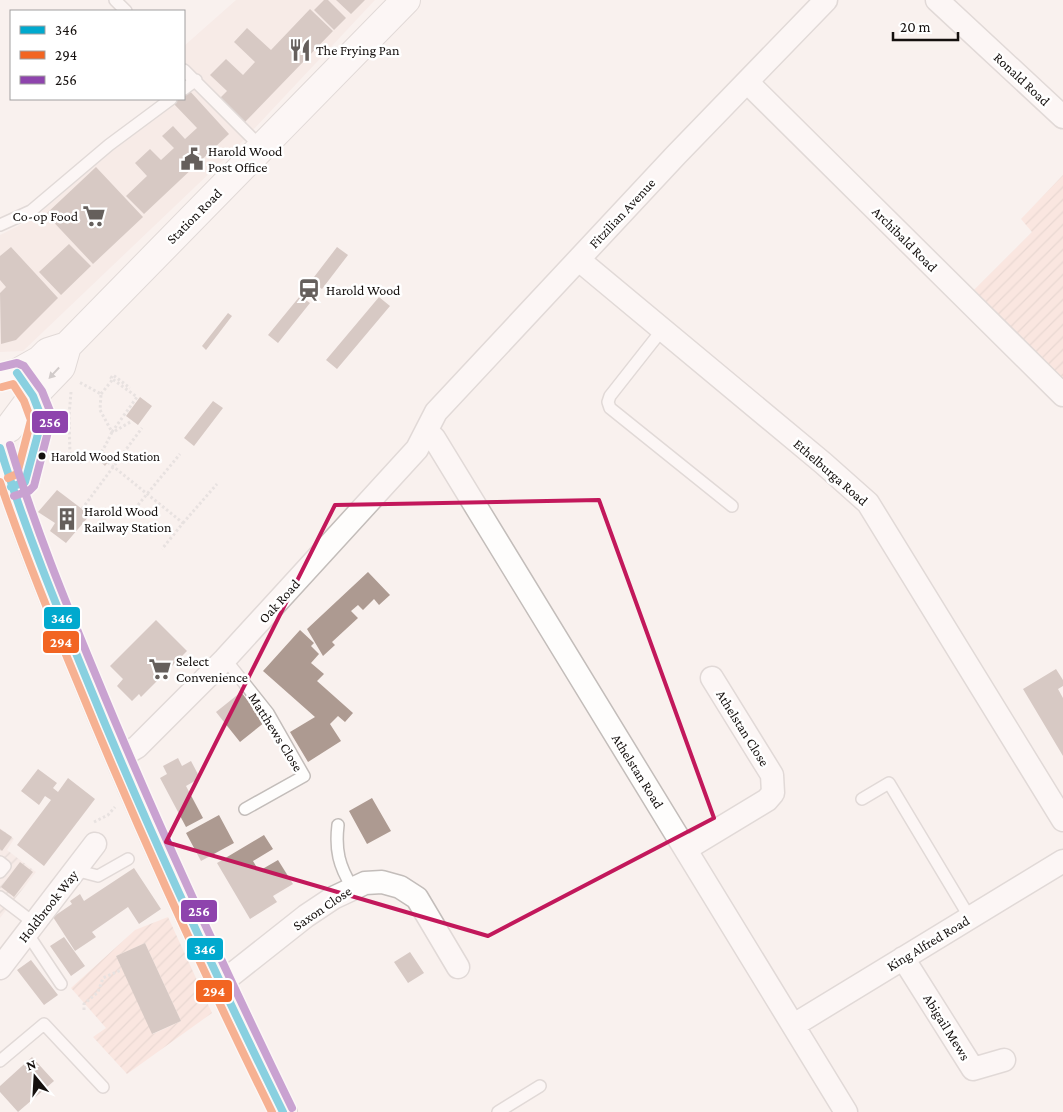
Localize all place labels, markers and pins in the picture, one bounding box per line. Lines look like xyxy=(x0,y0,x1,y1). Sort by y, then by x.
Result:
restaurant icon: The Frying Pan xyxy=(287,37,313,63)
place label: The Frying Pan xyxy=(316,42,400,58)
place label: Harold Wood Post Office xyxy=(208,143,283,175)
public building icon: Harold Wood Post Office xyxy=(179,146,205,172)
supermarket icon: Co-op Food xyxy=(81,203,107,229)
place label: Co-op Food xyxy=(13,208,79,224)
station icon: Harold Wood xyxy=(296,277,322,303)
place label: Harold Wood xyxy=(326,282,401,298)
place label: Harold Wood Station xyxy=(51,449,160,464)
marker: Harold Wood Station xyxy=(37,451,47,461)
place label: Harold Wood Railway Station xyxy=(84,503,172,535)
building icon: Harold Wood Railway Station xyxy=(54,506,80,532)
place label: Select Convenience xyxy=(176,653,248,685)
supermarket icon: Select Convenience xyxy=(147,656,173,682)

